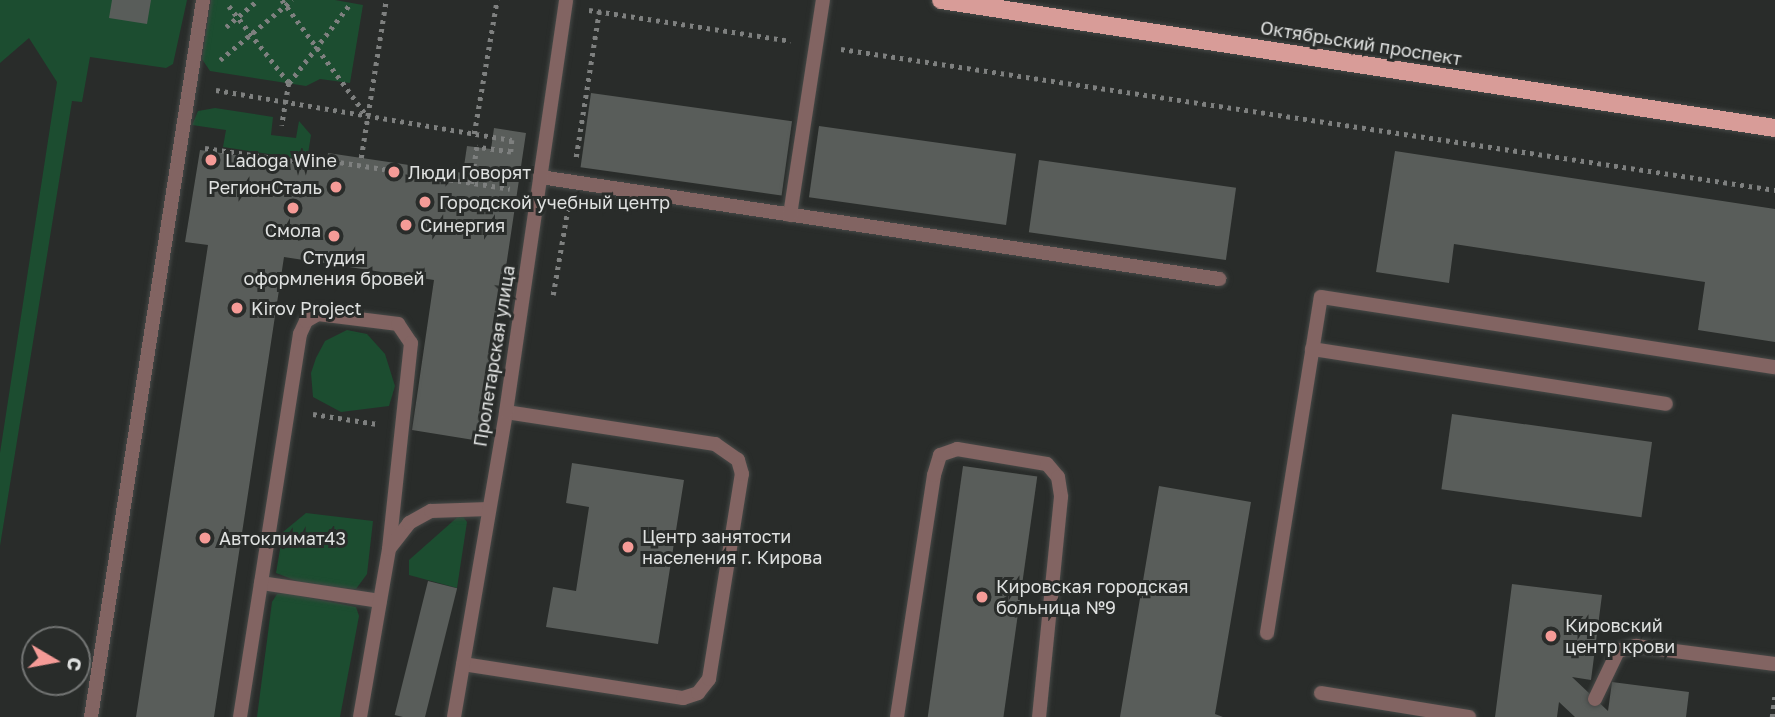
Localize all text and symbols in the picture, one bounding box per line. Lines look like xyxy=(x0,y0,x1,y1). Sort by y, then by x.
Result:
street label: Октябрьский проспект xyxy=(1259,16,1463,70)
place label: Ladoga Wine xyxy=(225,149,337,171)
marker: Ladoga Wine xyxy=(203,152,219,168)
place label: Люди Говорят xyxy=(408,161,531,183)
marker: Люди Говорят xyxy=(386,164,402,180)
place label: РегионСталь xyxy=(208,176,322,198)
marker: РегионСталь xyxy=(328,179,344,195)
place label: Городской учебный центр xyxy=(439,191,670,213)
marker: Городской учебный центр xyxy=(417,194,433,210)
marker: Смола xyxy=(285,200,301,216)
place label: Синергия xyxy=(420,214,505,236)
marker: Синергия xyxy=(398,217,414,233)
place label: Смола xyxy=(265,219,321,241)
marker: Студия оформления бровей xyxy=(326,228,342,244)
place label: Студия оформления бровей xyxy=(244,247,424,290)
street label: Пролетарская улица xyxy=(469,264,519,448)
place label: Kirov Project xyxy=(251,297,362,319)
marker: Kirov Project xyxy=(229,300,245,316)
place label: Центр занятости населения г. Кирова xyxy=(642,526,822,568)
place label: Автоклимат43 xyxy=(219,527,346,549)
marker: Автоклимат43 xyxy=(197,530,213,546)
marker: Центр занятости населения г. Кирова xyxy=(620,539,636,555)
place label: Кировская городская больница №9 xyxy=(996,576,1188,618)
marker: Кировская городская больница №9 xyxy=(974,589,990,605)
place label: Кировский центр крови xyxy=(1565,615,1675,658)
north arrow xyxy=(21,626,91,696)
marker: Кировский центр крови xyxy=(1543,628,1559,644)
text: С xyxy=(63,656,88,673)

